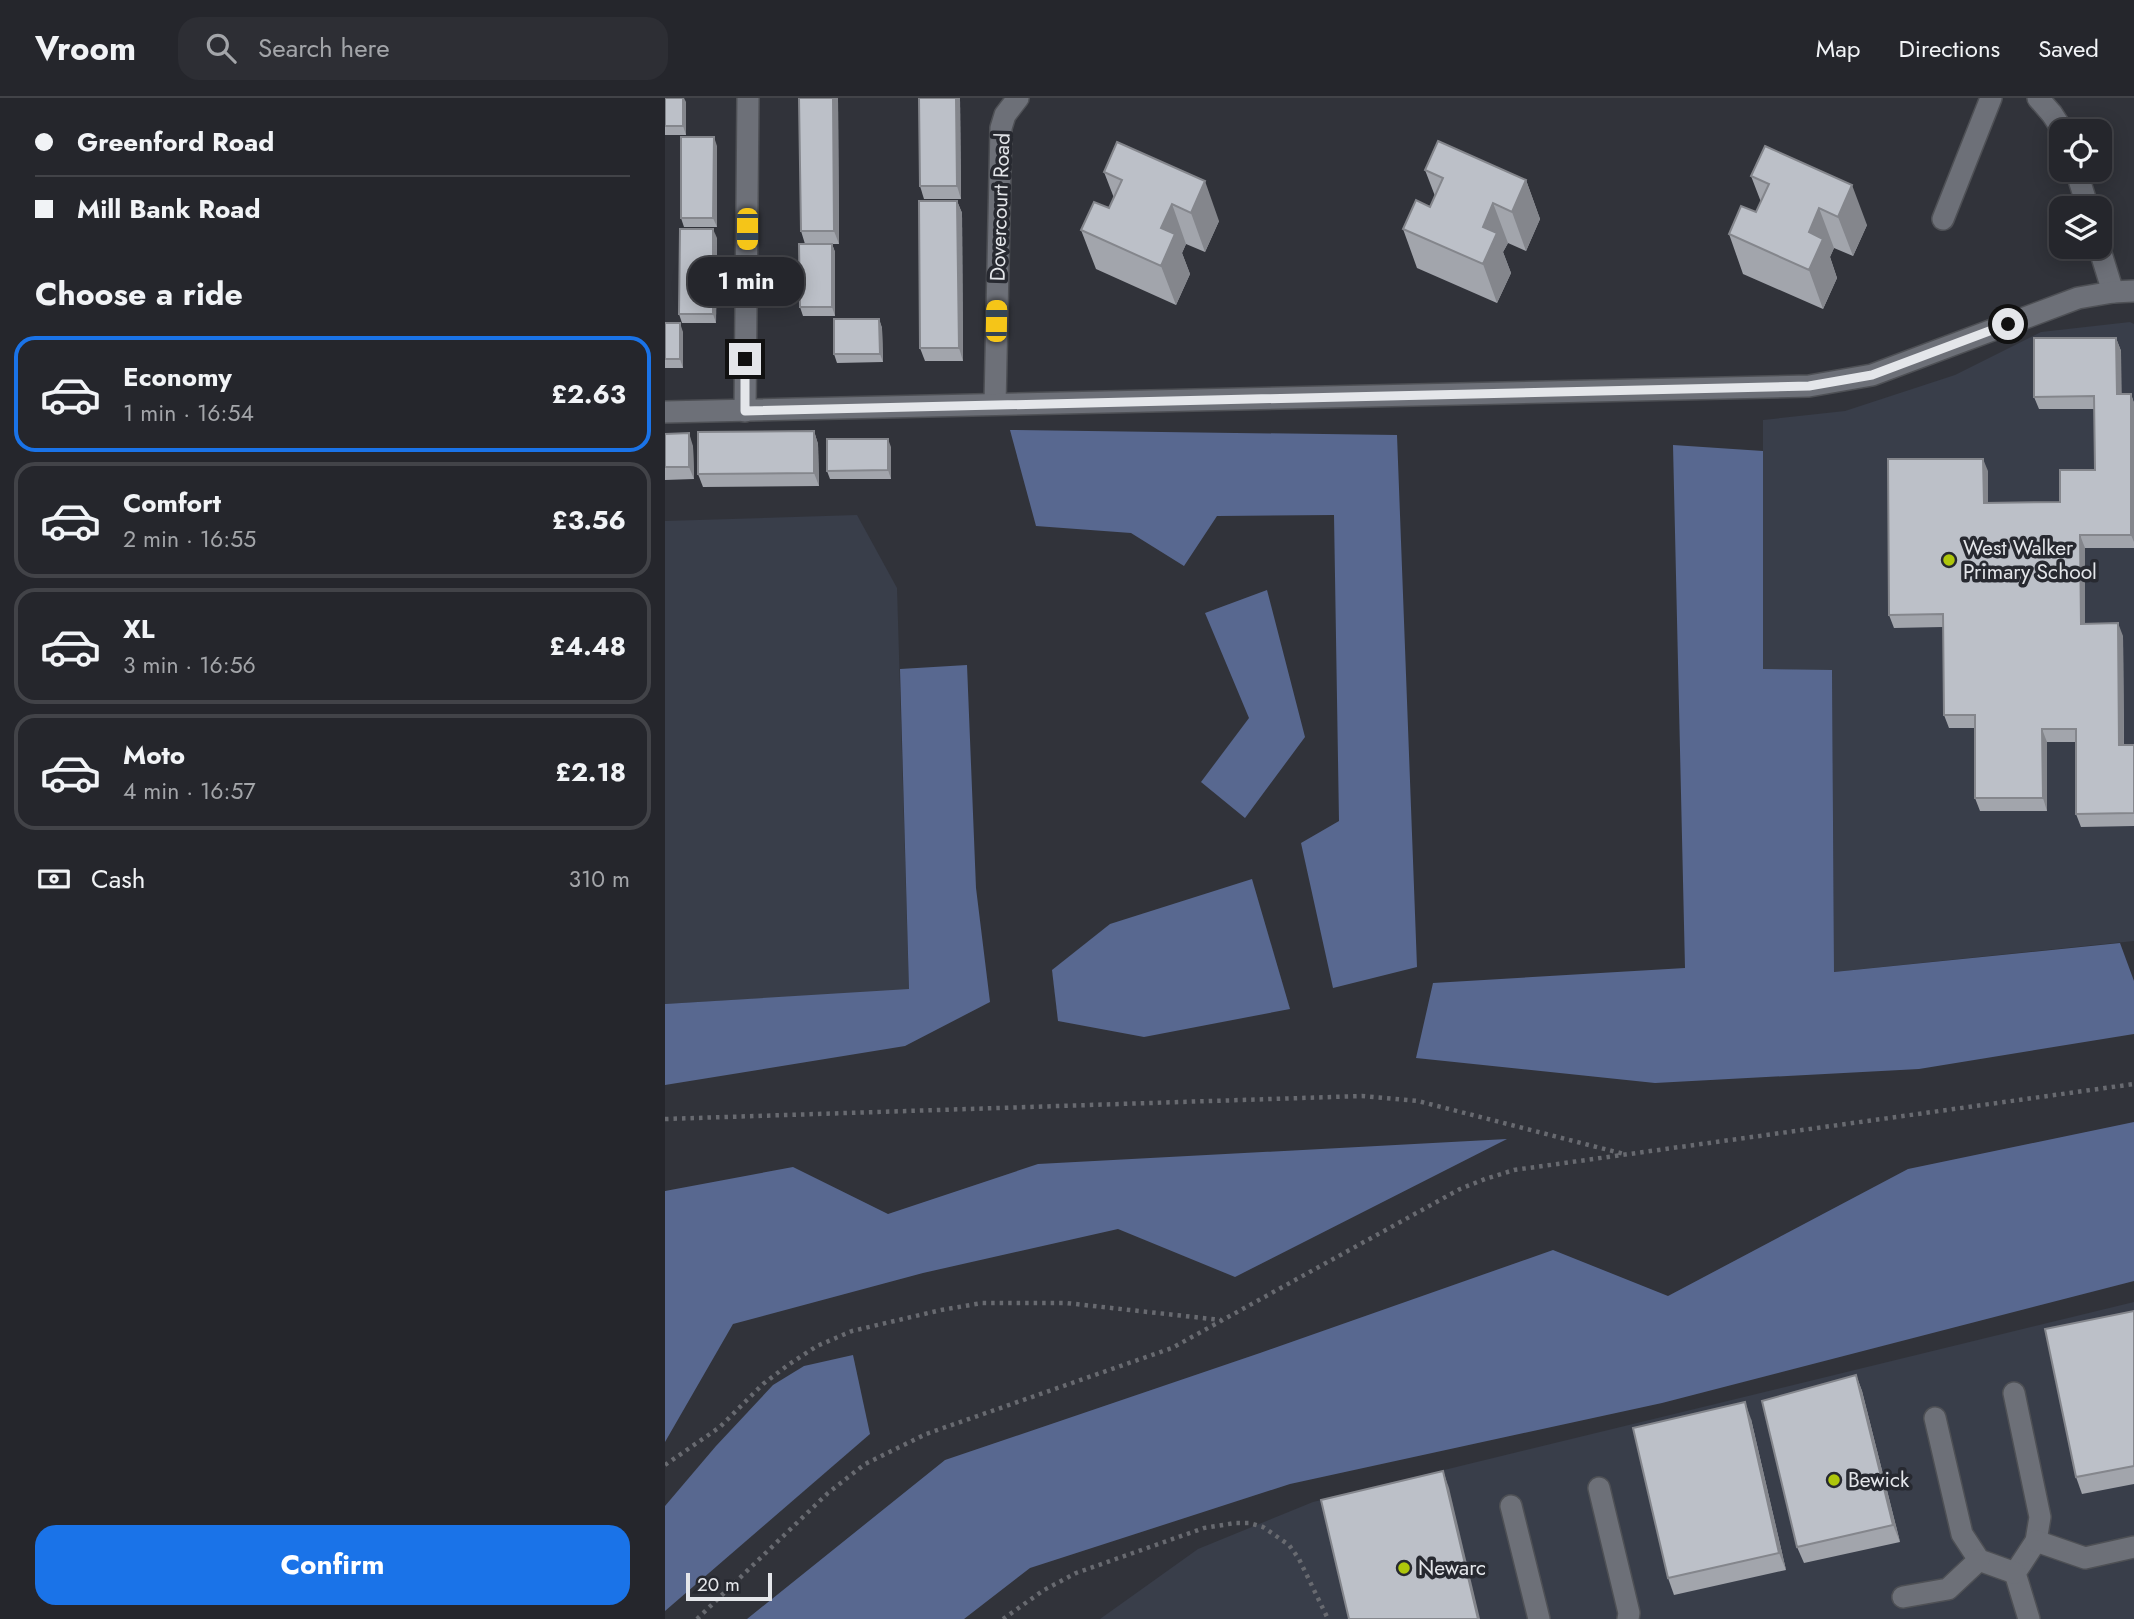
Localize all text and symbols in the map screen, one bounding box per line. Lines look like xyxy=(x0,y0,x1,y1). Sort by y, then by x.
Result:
search box xyxy=(178,17,668,80)
text: Vroom xyxy=(35,25,136,72)
icon: search xyxy=(202,29,240,67)
text: Search here xyxy=(258,29,390,67)
text: Map xyxy=(1816,31,1861,66)
text: Directions xyxy=(1899,31,2000,66)
text: Saved xyxy=(2038,31,2099,66)
map controls xyxy=(2049,119,2112,259)
button: locate xyxy=(2049,119,2112,182)
text: Greenford Road xyxy=(77,123,274,161)
street label: Dovercourt Road xyxy=(982,132,1018,282)
text: Mill Bank Road xyxy=(77,190,260,228)
button: layers xyxy=(2049,196,2112,259)
car xyxy=(737,208,758,250)
callout: 1 min xyxy=(687,258,803,306)
text: 1 min xyxy=(717,264,775,298)
text: Choose a ride xyxy=(35,271,243,317)
car xyxy=(986,300,1007,342)
route start xyxy=(1992,308,2024,340)
route end xyxy=(729,343,761,375)
text: Economy xyxy=(123,358,232,396)
icon: car xyxy=(39,363,102,426)
text: £2.63 xyxy=(551,375,626,413)
text: 1 min · 16:54 xyxy=(123,396,254,430)
text: Comfort xyxy=(123,484,221,522)
icon: car xyxy=(39,489,102,552)
text: £3.56 xyxy=(552,501,626,539)
text: 2 min · 16:55 xyxy=(123,522,256,556)
place label: West Walker Primary School xyxy=(1963,533,2097,587)
marker: West Walker Primary School xyxy=(1941,552,1957,568)
text: XL xyxy=(123,610,155,648)
icon: car xyxy=(39,615,102,678)
text: £4.48 xyxy=(549,627,626,665)
text: 3 min · 16:56 xyxy=(123,648,256,682)
text: Moto xyxy=(123,736,185,774)
icon: car xyxy=(39,741,102,804)
text: £2.18 xyxy=(555,753,626,791)
text: 4 min · 16:57 xyxy=(123,774,256,808)
icon: cash xyxy=(35,860,73,898)
text: Cash xyxy=(91,860,145,898)
text: 310 m xyxy=(568,862,630,896)
place label: Bewick xyxy=(1848,1465,1910,1495)
marker: Bewick xyxy=(1826,1472,1842,1488)
button: Confirm xyxy=(35,1525,630,1605)
place label: Newarc xyxy=(1418,1553,1486,1583)
marker: Newarc xyxy=(1396,1560,1412,1576)
scale bar xyxy=(686,1570,772,1602)
text: 20 m xyxy=(697,1571,740,1598)

